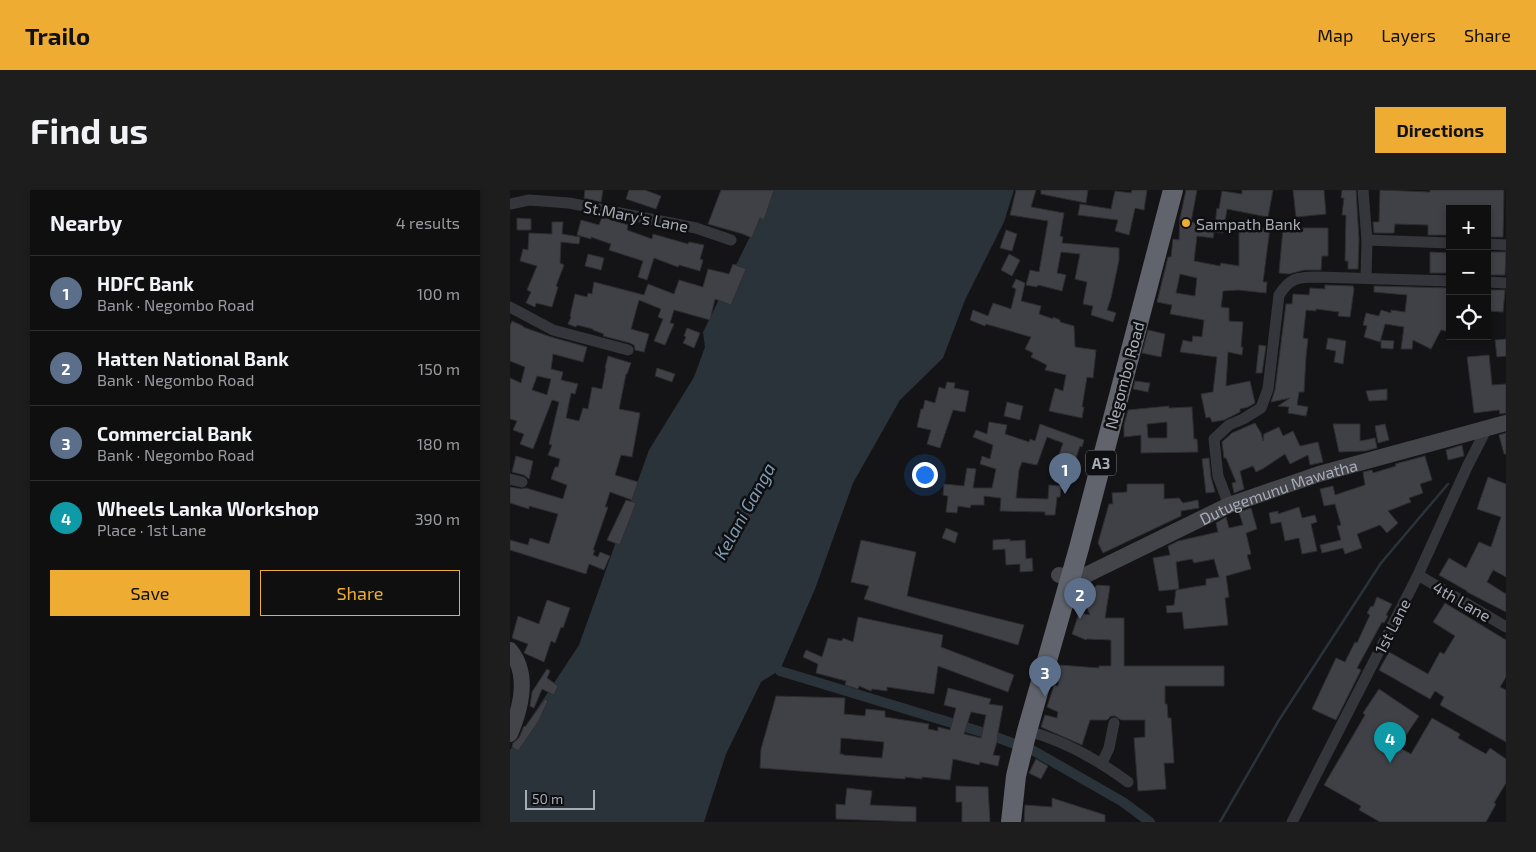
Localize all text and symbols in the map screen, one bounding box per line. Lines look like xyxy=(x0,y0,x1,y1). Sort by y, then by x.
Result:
text: Trailo xyxy=(25,21,90,50)
text: Map xyxy=(1317,24,1353,46)
text: Layers xyxy=(1381,24,1436,46)
text: Share xyxy=(1464,24,1511,46)
button: Directions xyxy=(1375,107,1506,153)
text: Find us xyxy=(30,109,148,151)
street label: St.Mary's Lane xyxy=(582,197,690,235)
map controls xyxy=(1446,205,1491,340)
button: + xyxy=(1446,205,1491,250)
text: Nearby xyxy=(50,210,122,235)
text: 4 results xyxy=(396,213,460,232)
place label: Sampath Bank xyxy=(1196,214,1301,233)
marker: Sampath Bank xyxy=(1180,217,1192,229)
button: − xyxy=(1446,250,1491,295)
text: HDFC Bank xyxy=(97,272,194,295)
text: 1 xyxy=(63,284,69,303)
text: 100 m xyxy=(417,284,460,303)
text: Bank · Negombo Road xyxy=(97,295,254,314)
button: locate xyxy=(1446,295,1491,340)
street label: Negombo Road xyxy=(1101,319,1147,431)
text: Hatten National Bank xyxy=(97,347,289,370)
text: 2 xyxy=(61,359,71,378)
text: 150 m xyxy=(418,359,460,378)
text: Bank · Negombo Road xyxy=(97,370,254,389)
text: Commercial Bank xyxy=(97,422,252,445)
text: 3 xyxy=(61,434,71,453)
text: 180 m xyxy=(417,434,460,453)
text: Bank · Negombo Road xyxy=(97,445,254,464)
road number: A3 xyxy=(1086,450,1116,476)
pin: 1 xyxy=(1049,453,1081,494)
street label: Dutugemunu Mawatha xyxy=(1196,455,1359,528)
water label: Kelani Ganga xyxy=(708,459,780,563)
your location xyxy=(912,462,938,488)
text: Wheels Lanka Workshop xyxy=(97,497,319,520)
text: 4 xyxy=(61,509,71,528)
text: 390 m xyxy=(415,509,460,528)
text: Place · 1st Lane xyxy=(97,520,206,539)
button: Save xyxy=(50,570,250,616)
button: Share xyxy=(260,570,460,616)
street label: 4th Lane xyxy=(1430,577,1494,625)
pin: 2 xyxy=(1064,578,1096,619)
street label: 1st Lane xyxy=(1370,595,1414,657)
pin: 3 xyxy=(1029,656,1061,697)
pin: 4 xyxy=(1374,722,1406,763)
scale bar xyxy=(525,787,595,810)
text: 50 m xyxy=(532,790,563,807)

